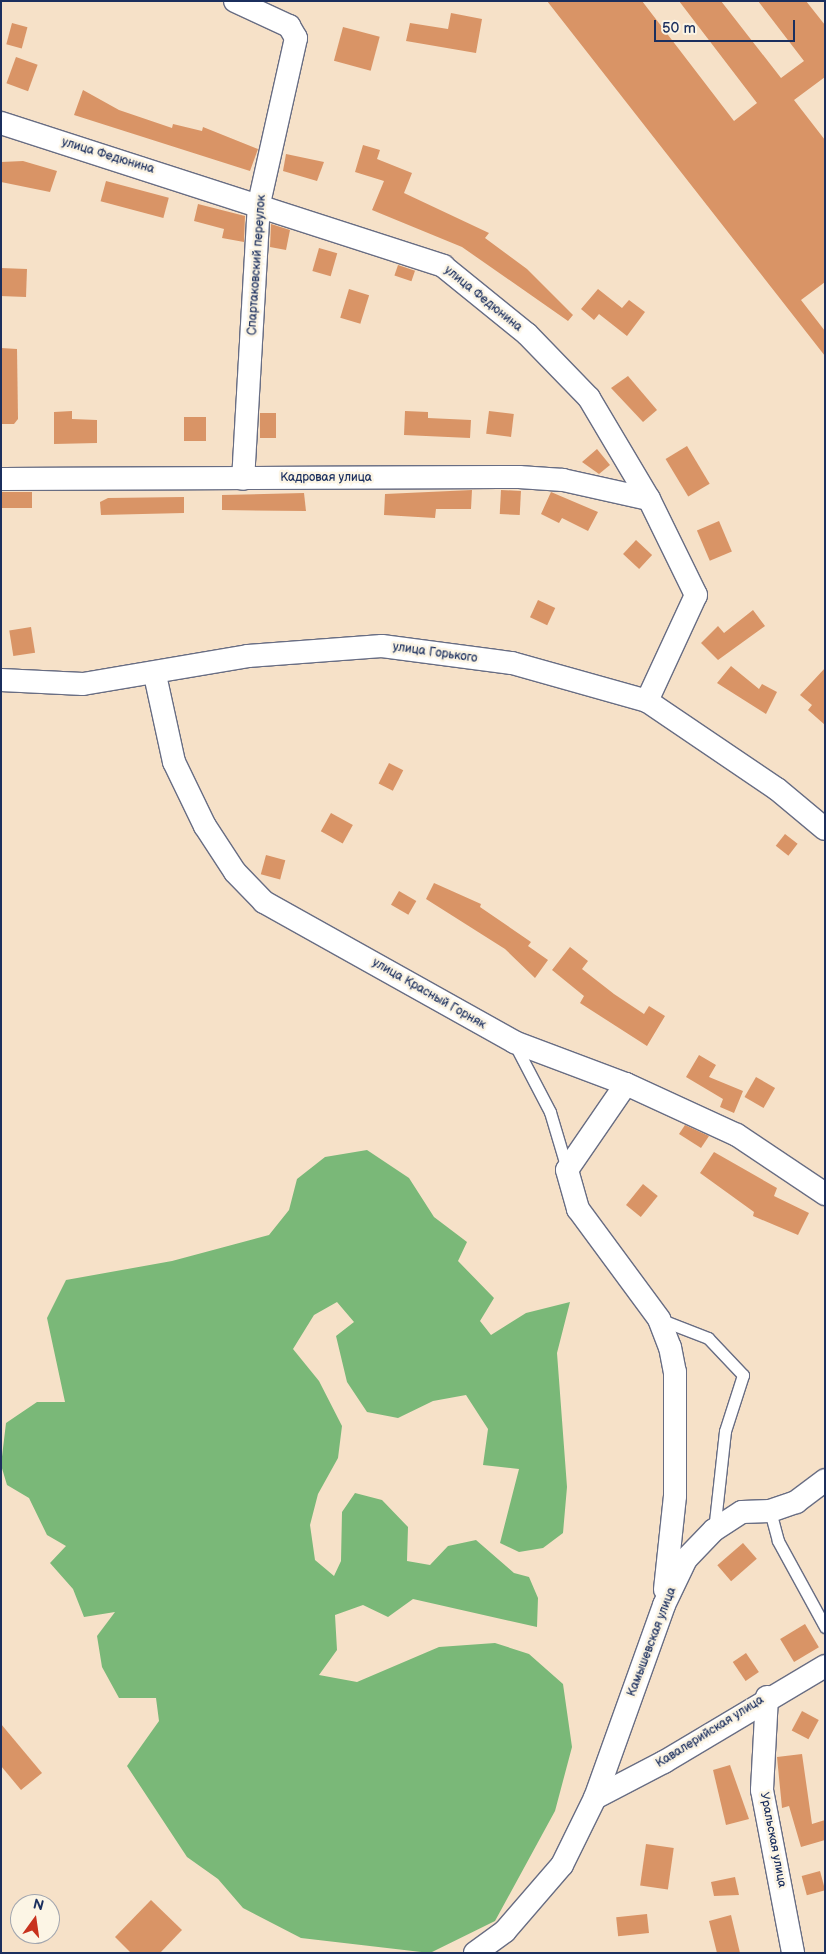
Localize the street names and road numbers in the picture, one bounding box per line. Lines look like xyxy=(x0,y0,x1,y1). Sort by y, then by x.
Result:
street label: улица Федюнина xyxy=(60,135,156,177)
street label: Спартаковский переулок xyxy=(245,194,269,336)
street label: улица Федюнина xyxy=(441,263,525,335)
street label: Кадровая улица xyxy=(280,471,372,485)
street label: улица Горького xyxy=(392,640,478,666)
street label: улица Красный Горняк xyxy=(370,956,488,1032)
street label: Камышевская улица xyxy=(625,1585,679,1699)
street label: Кавалерийская улица xyxy=(653,1693,767,1771)
street label: Уральская улица xyxy=(757,1791,789,1889)

